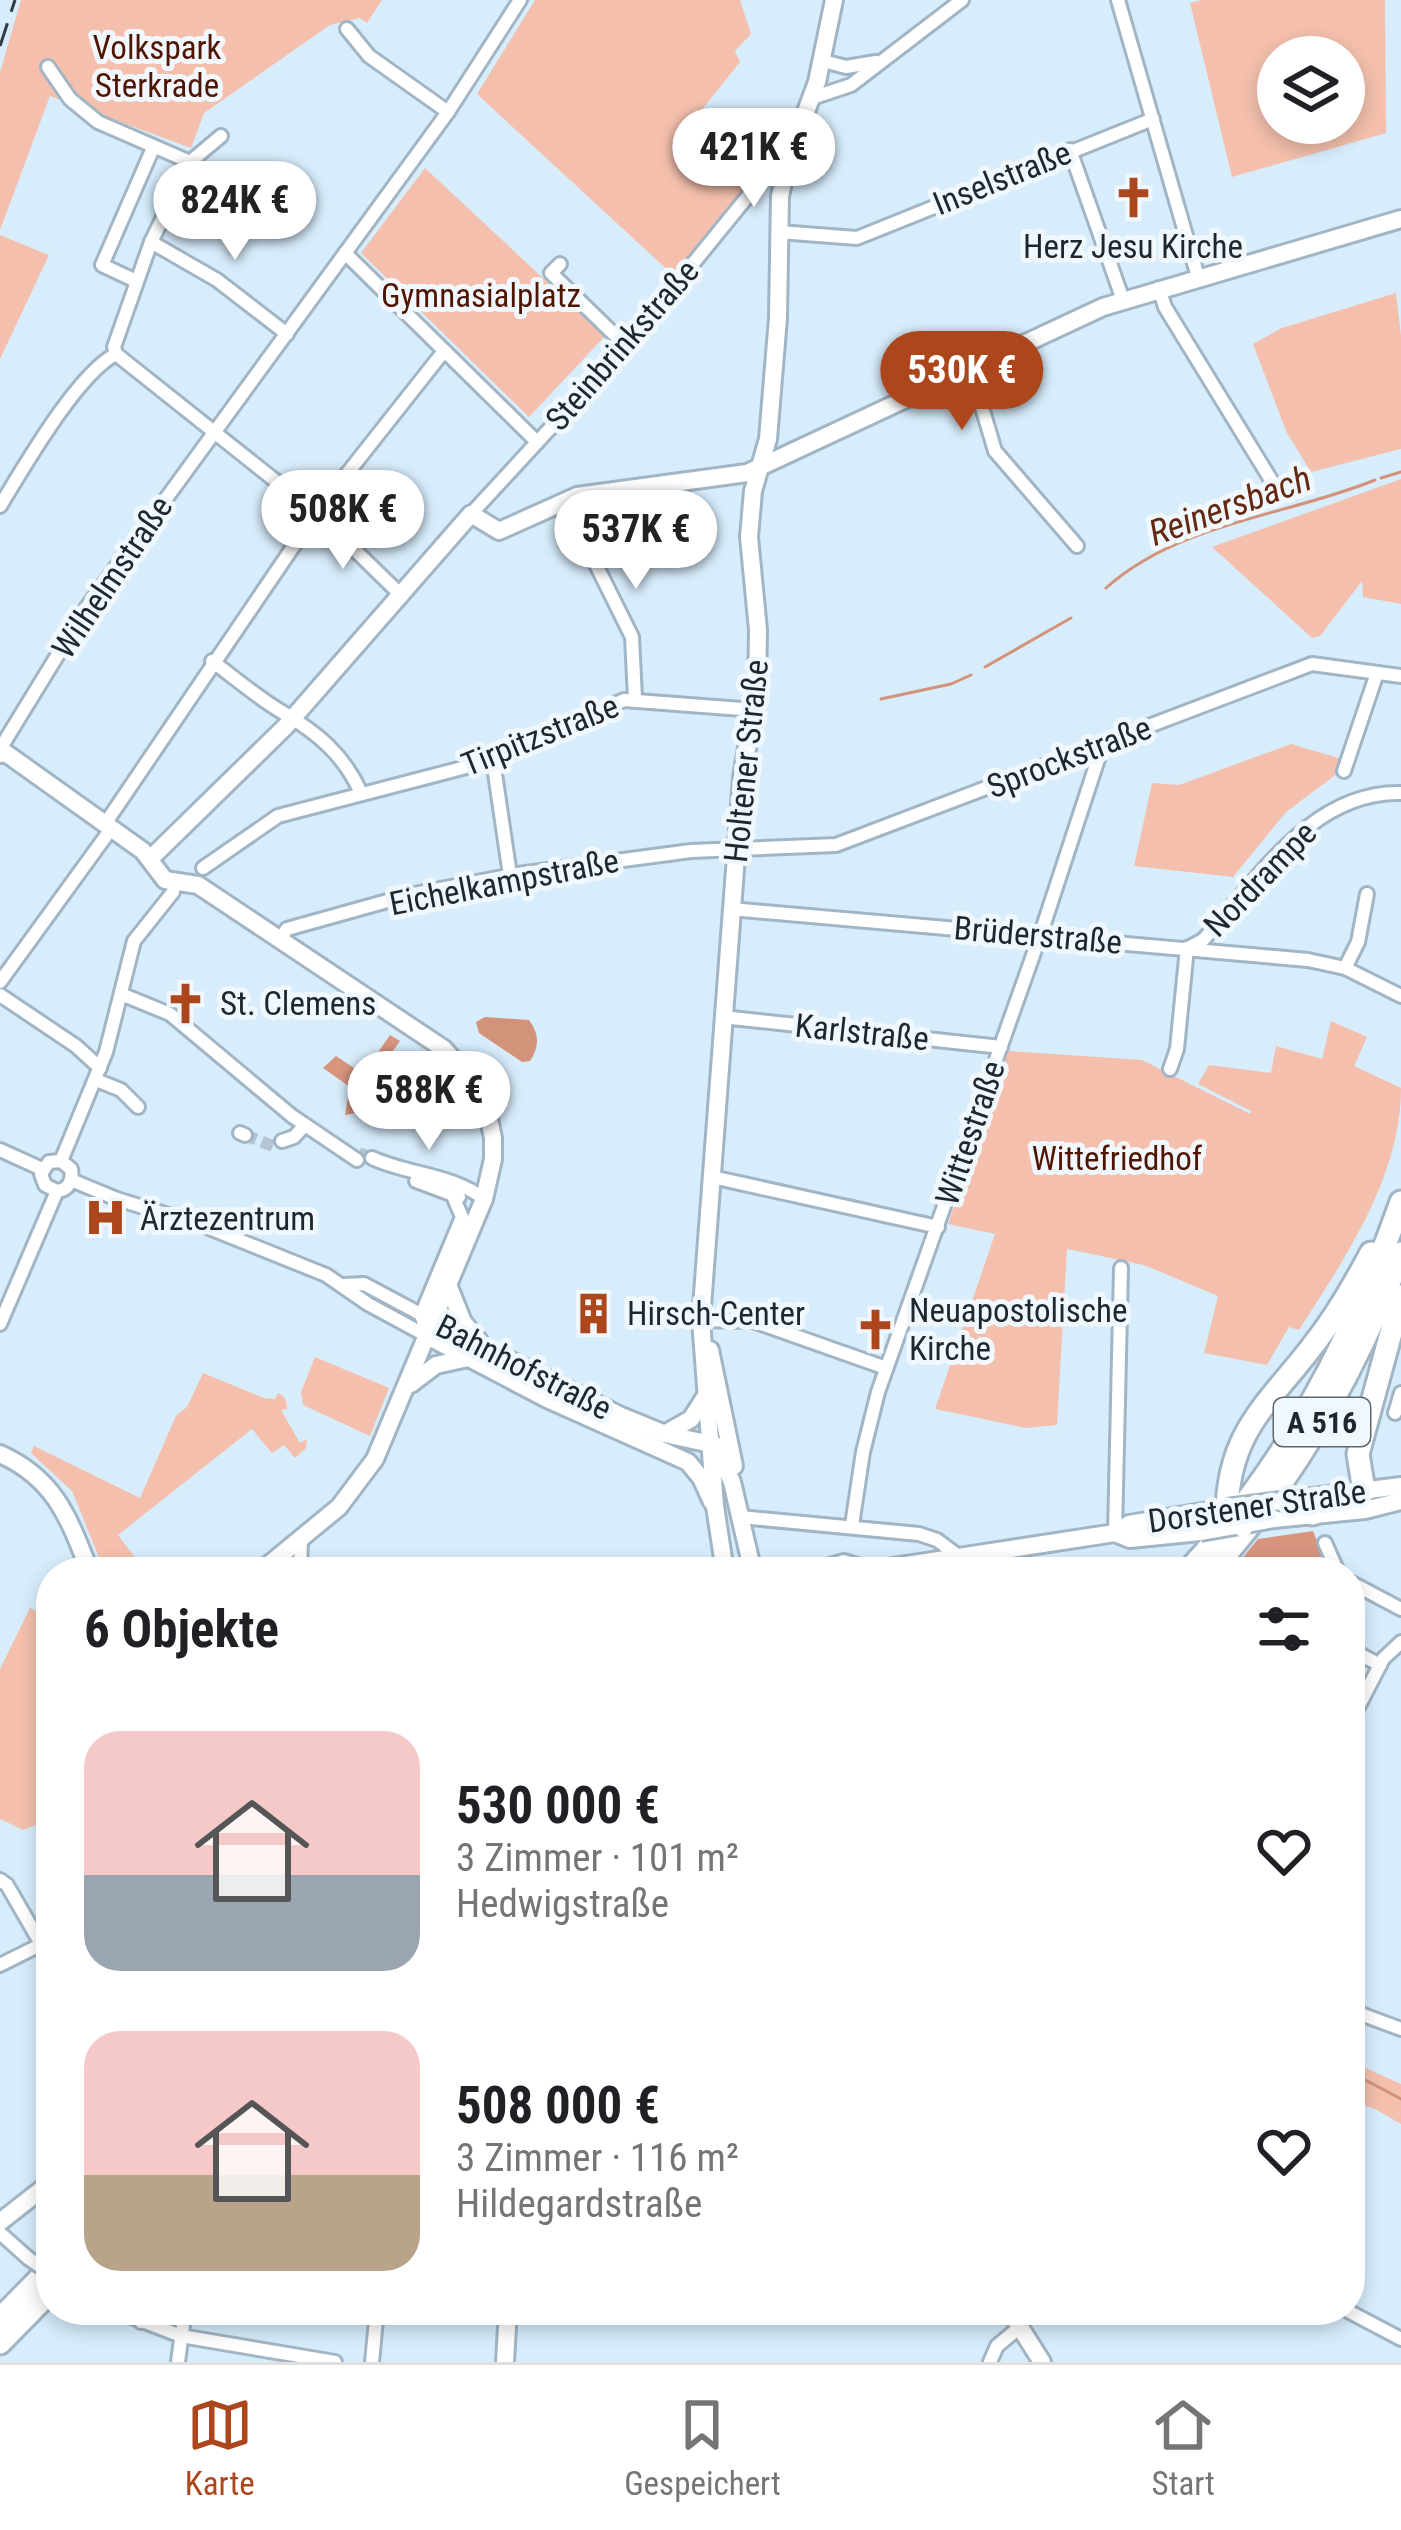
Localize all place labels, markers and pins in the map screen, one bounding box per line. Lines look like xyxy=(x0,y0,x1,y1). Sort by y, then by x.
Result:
pin: 421K € xyxy=(656,108,852,210)
pin: 824K € xyxy=(137,161,333,263)
church icon: Herz Jesu Kirche xyxy=(1110,175,1156,221)
place label: Herz Jesu Kirche xyxy=(1023,227,1243,266)
pin: 530K € xyxy=(864,331,1060,433)
pin: 508K € xyxy=(245,470,441,572)
pin: 537K € xyxy=(538,490,734,592)
church icon: St. Clemens xyxy=(163,980,209,1026)
place label: St. Clemens xyxy=(220,984,376,1023)
pin: 588K € xyxy=(331,1051,527,1153)
hospital icon: Ärztezentrum xyxy=(83,1195,129,1241)
place label: Ärztezentrum xyxy=(140,1199,315,1238)
building icon: Hirsch-Center xyxy=(570,1290,616,1336)
place label: Neuapostolische Kirche xyxy=(909,1291,1127,1368)
place label: Hirsch-Center xyxy=(627,1294,805,1333)
church icon: Neuapostolische Kirche xyxy=(852,1306,898,1352)

